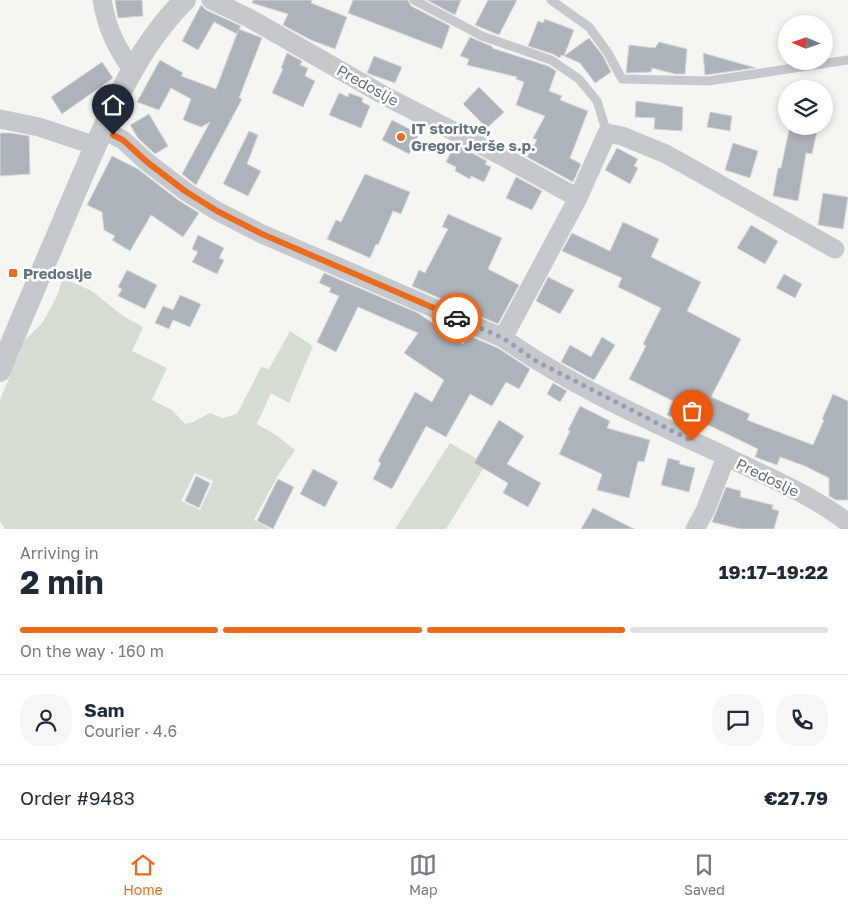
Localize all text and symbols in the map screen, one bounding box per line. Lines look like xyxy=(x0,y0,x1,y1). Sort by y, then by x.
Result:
north arrow xyxy=(778,15,832,70)
map controls xyxy=(778,15,833,135)
street label: Predoslje xyxy=(334,61,402,109)
button: layers xyxy=(778,80,833,135)
pin xyxy=(92,84,134,135)
icon: home xyxy=(99,91,127,119)
place label: IT storitve, Gregor Jerše s.p. xyxy=(411,119,536,154)
marker: IT storitve, Gregor Jerše s.p. xyxy=(395,131,407,143)
place label: Predoslje xyxy=(23,264,92,282)
marker: Predoslje xyxy=(7,267,19,279)
courier xyxy=(432,293,482,343)
icon: car xyxy=(443,304,471,332)
pin xyxy=(671,390,713,441)
icon: bag xyxy=(678,397,706,425)
street label: Predoslje xyxy=(734,454,803,500)
text: Arriving in xyxy=(20,543,99,563)
text: 19:17–19:22 xyxy=(719,560,828,583)
text: 2 min xyxy=(20,563,104,601)
text: On the way · 160 m xyxy=(20,641,164,661)
button: person xyxy=(20,694,72,746)
button: chat xyxy=(712,694,764,746)
button: phone xyxy=(776,694,828,746)
text: Sam xyxy=(84,698,124,721)
text: Courier · 4.6 xyxy=(84,721,177,741)
text: Order #9483 xyxy=(20,786,135,809)
text: €27.79 xyxy=(764,786,828,809)
tab: Home xyxy=(123,851,163,898)
tab: Map xyxy=(409,851,438,898)
tab: Saved xyxy=(684,851,725,898)

